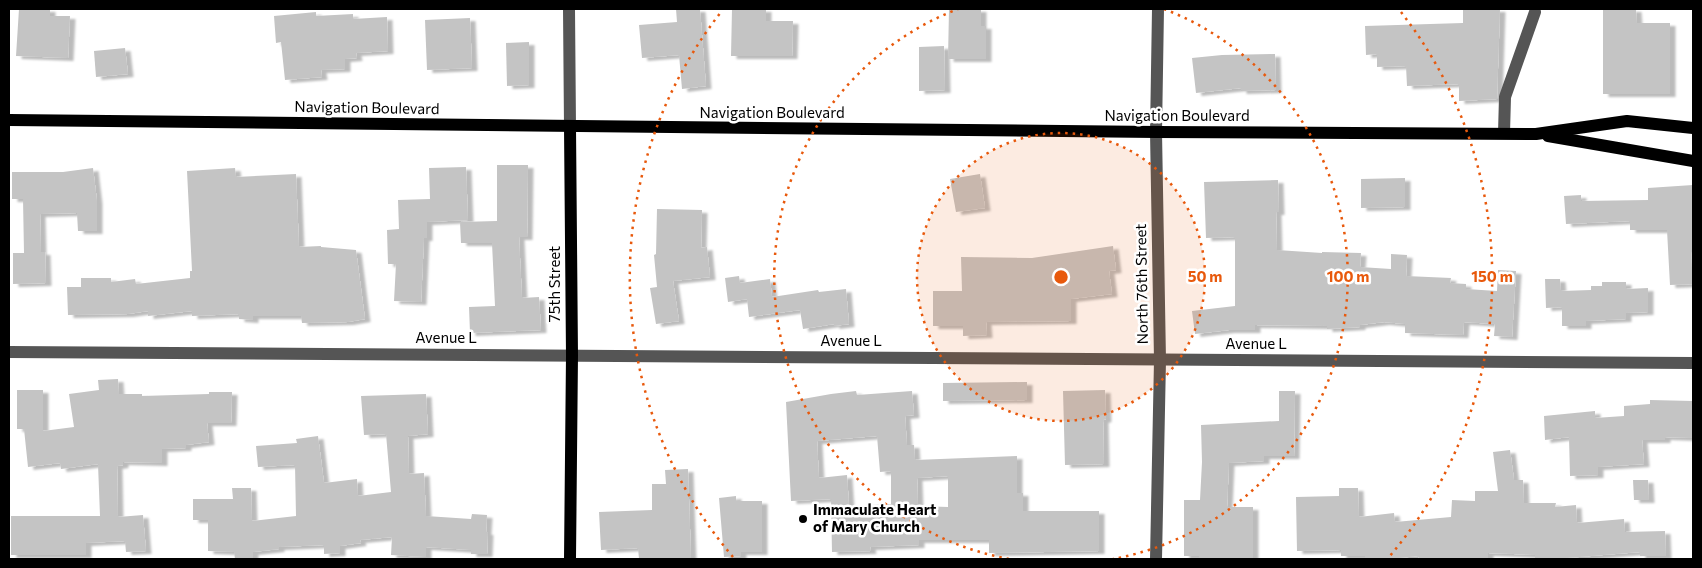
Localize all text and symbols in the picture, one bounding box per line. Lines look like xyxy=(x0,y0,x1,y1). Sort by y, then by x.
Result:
street label: Navigation Boulevard xyxy=(294,97,440,117)
street label: Navigation Boulevard xyxy=(699,103,845,121)
street label: Navigation Boulevard xyxy=(1104,106,1250,124)
street label: North 76th Street xyxy=(1131,223,1151,345)
street label: 75th Street xyxy=(545,246,563,322)
text: 50 m xyxy=(1188,267,1222,285)
text: 100 m xyxy=(1327,267,1369,285)
text: 150 m xyxy=(1471,267,1513,285)
centre of rings xyxy=(1052,268,1070,286)
street label: Avenue L xyxy=(415,328,477,346)
street label: Avenue L xyxy=(820,331,882,349)
street label: Avenue L xyxy=(1225,334,1287,352)
place label: Immaculate Heart of Mary Church xyxy=(813,500,936,535)
marker: Immaculate Heart of Mary Church xyxy=(797,513,809,525)

